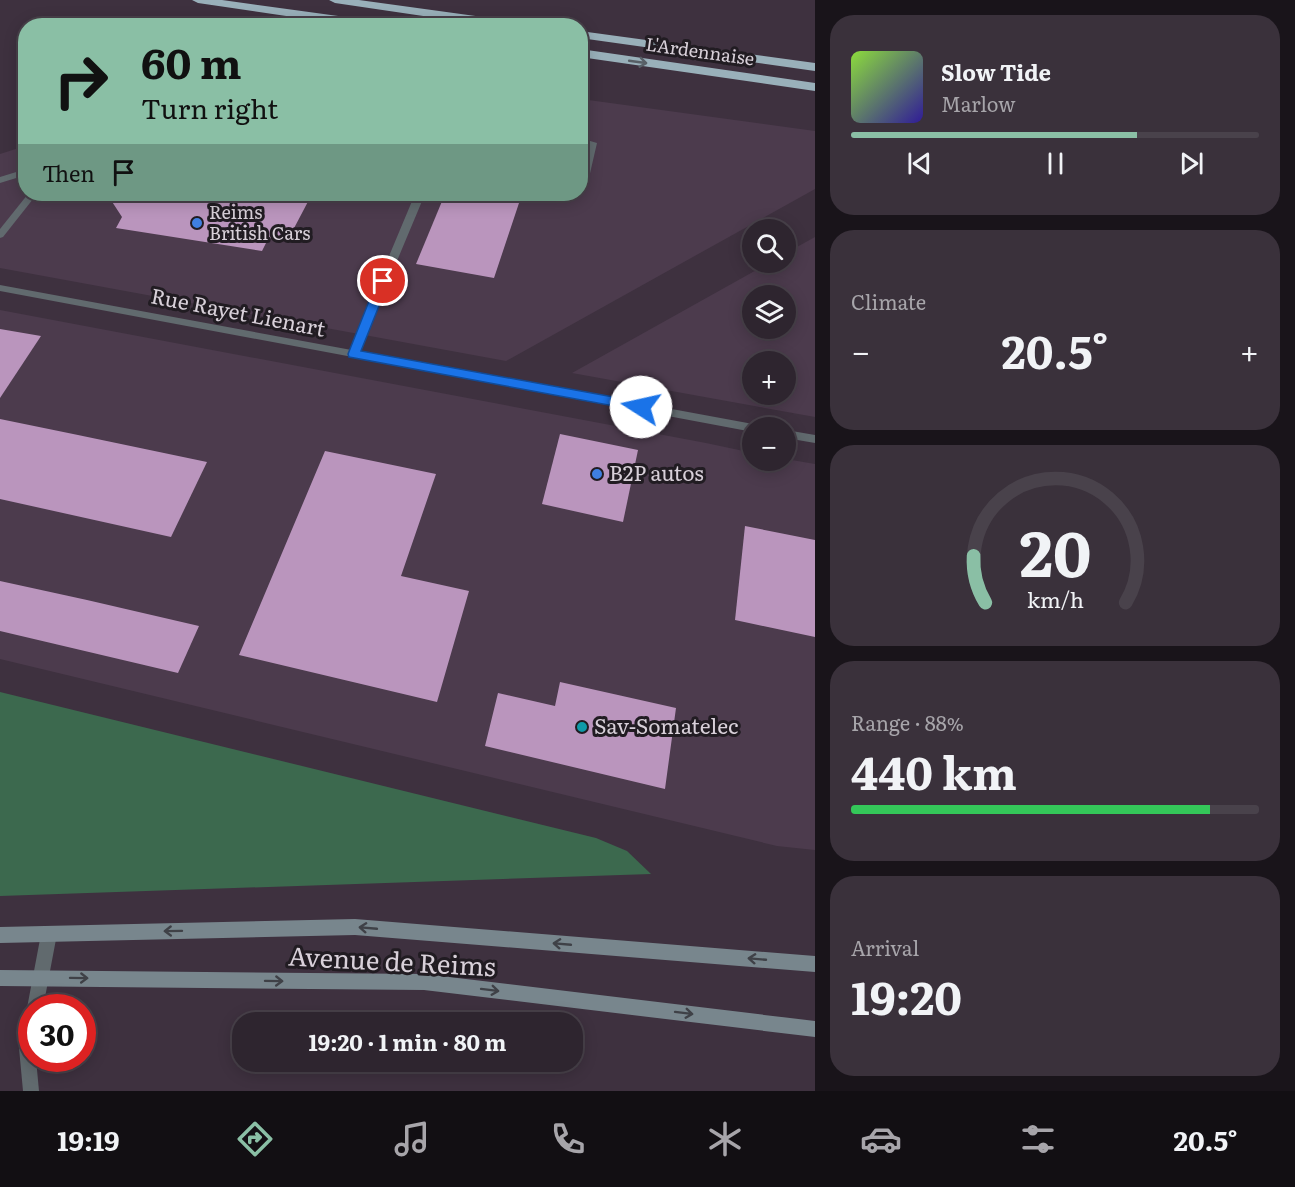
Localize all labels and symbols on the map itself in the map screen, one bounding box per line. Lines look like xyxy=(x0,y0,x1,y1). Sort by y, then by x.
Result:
street label: L'Ardennaise xyxy=(644,30,756,71)
one-way arrow xyxy=(628,56,648,67)
place label: Reims British Cars xyxy=(209,198,310,246)
marker: Reims British Cars xyxy=(190,216,204,230)
pin xyxy=(357,255,408,306)
street label: Rue Rayet Lienart xyxy=(149,278,329,343)
position arrow xyxy=(609,375,673,439)
place label: B2P autos xyxy=(609,456,704,487)
marker: B2P autos xyxy=(590,467,604,481)
place label: Sav-Somatelec xyxy=(594,709,739,740)
marker: Sav-Somatelec xyxy=(575,720,589,734)
one-way arrow xyxy=(358,922,378,933)
one-way arrow xyxy=(164,925,184,937)
street label: Avenue de Reims xyxy=(287,935,497,984)
one-way arrow xyxy=(553,938,573,949)
one-way arrow xyxy=(747,953,767,964)
one-way arrow xyxy=(69,972,89,984)
one-way arrow xyxy=(264,975,284,986)
one-way arrow xyxy=(480,985,499,996)
speed limit sign: 30 xyxy=(18,994,96,1072)
one-way arrow xyxy=(673,1008,693,1019)

